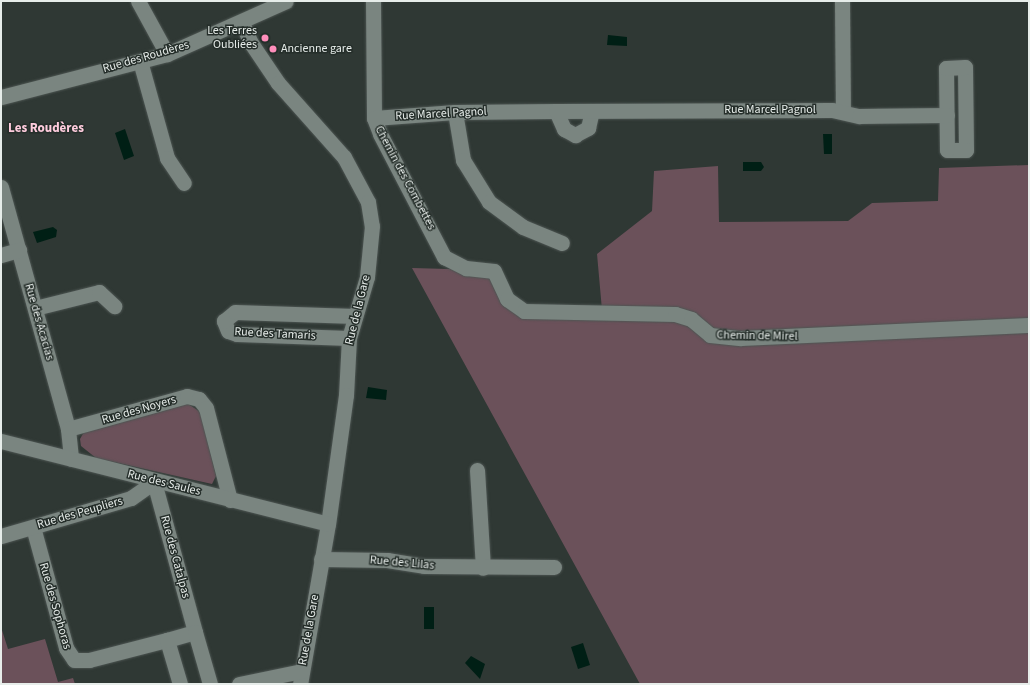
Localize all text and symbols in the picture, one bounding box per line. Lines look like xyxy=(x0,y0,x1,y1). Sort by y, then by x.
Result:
place label: Les Terres Oubliées xyxy=(207,24,257,52)
marker: Les Terres Oubliées xyxy=(260,33,270,43)
street label: Rue des Roudères xyxy=(101,38,191,76)
place label: Ancienne gare xyxy=(281,42,352,56)
marker: Ancienne gare xyxy=(268,44,278,54)
street label: Rue Marcel Pagnol xyxy=(724,103,816,117)
street label: Rue Marcel Pagnol xyxy=(395,104,487,124)
district label: Les Roudères xyxy=(8,120,84,136)
street label: Chemin des Combettes xyxy=(371,124,439,232)
street label: Rue de la Gare xyxy=(342,273,374,347)
street label: Rue des Acacias xyxy=(21,282,57,362)
street label: Rue des Tamaris xyxy=(234,325,316,343)
street label: Chemin de Mirel xyxy=(716,328,798,344)
street label: Rue des Noyers xyxy=(100,393,178,427)
street label: Rue des Saules xyxy=(126,467,202,499)
street label: Rue des Peupliers xyxy=(35,494,125,532)
street label: Rue des Catalpas xyxy=(157,514,193,600)
street label: Rue des Lilas xyxy=(369,553,435,573)
street label: Rue des Sophoras xyxy=(36,561,74,651)
street label: Rue de la Gare xyxy=(296,593,322,667)

